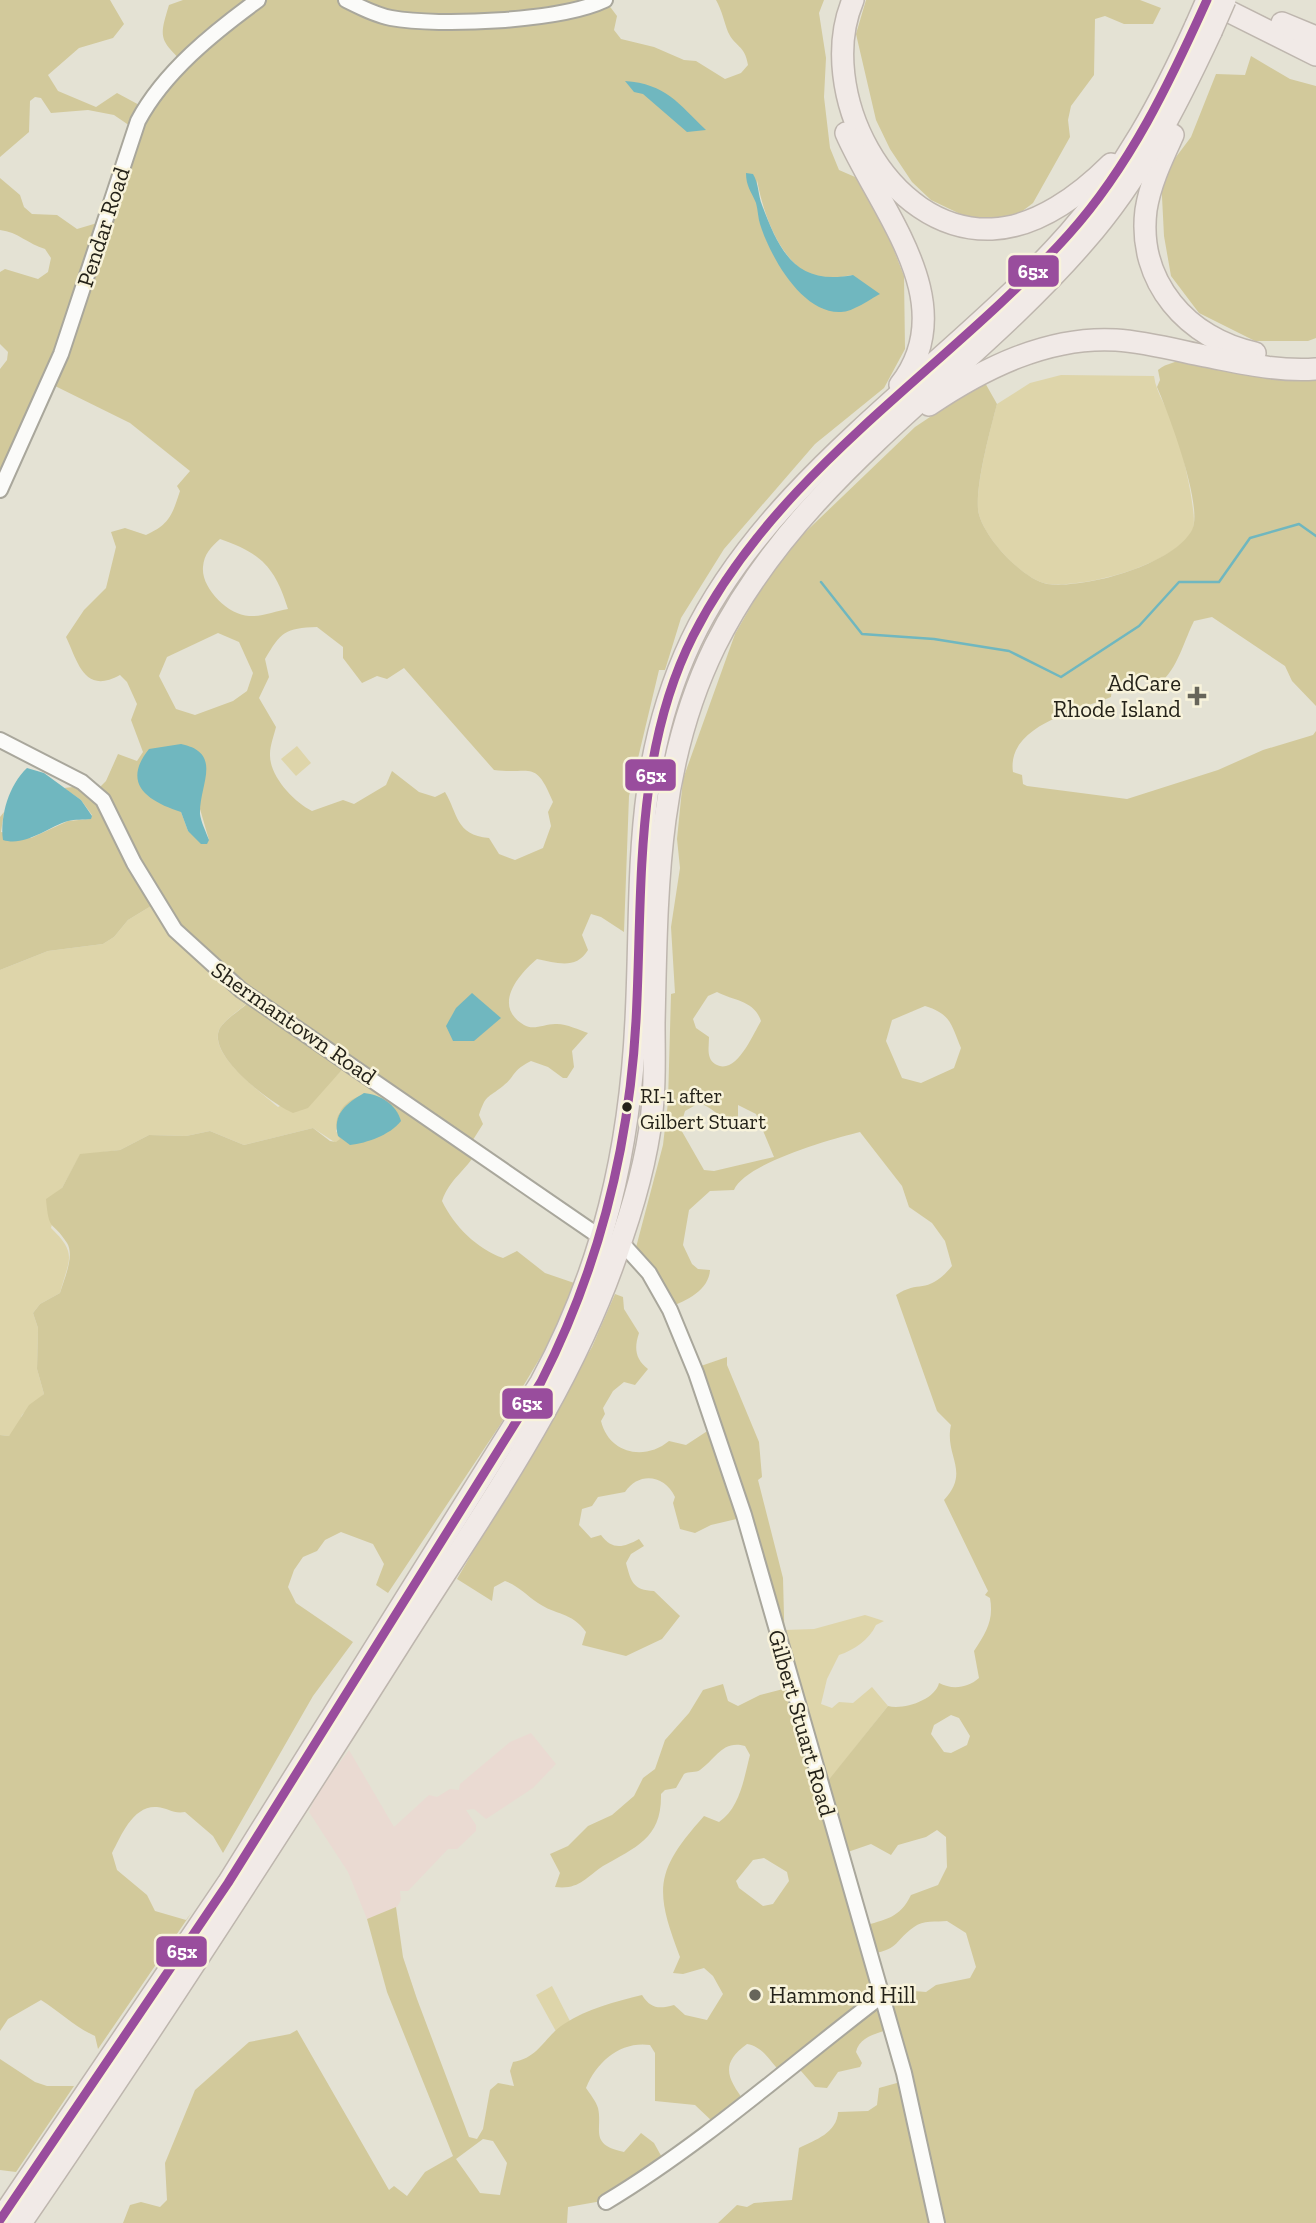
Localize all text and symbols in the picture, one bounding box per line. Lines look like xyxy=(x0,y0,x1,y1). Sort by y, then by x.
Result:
street label: Pendar Road xyxy=(70,163,136,290)
line badge: 65x xyxy=(1007,254,1060,288)
text: 65x xyxy=(1018,260,1048,283)
place label: AdCare Rhode Island xyxy=(1053,669,1181,723)
marker: AdCare Rhode Island xyxy=(1187,686,1207,706)
line badge: 65x xyxy=(624,758,677,792)
text: 65x xyxy=(636,764,666,787)
street label: Shermantown Road xyxy=(206,956,382,1091)
place label: RI-1 after Gilbert Stuart xyxy=(640,1083,766,1134)
marker: RI-1 after Gilbert Stuart xyxy=(620,1100,634,1114)
line badge: 65x xyxy=(501,1387,554,1420)
text: 65x xyxy=(512,1392,542,1415)
street label: Gilbert Stuart Road xyxy=(762,1627,842,1820)
line badge: 65x xyxy=(155,1935,208,1968)
text: 65x xyxy=(167,1940,197,1963)
place label: Hammond Hill xyxy=(769,1981,916,2009)
marker: Hammond Hill xyxy=(747,1987,763,2003)

